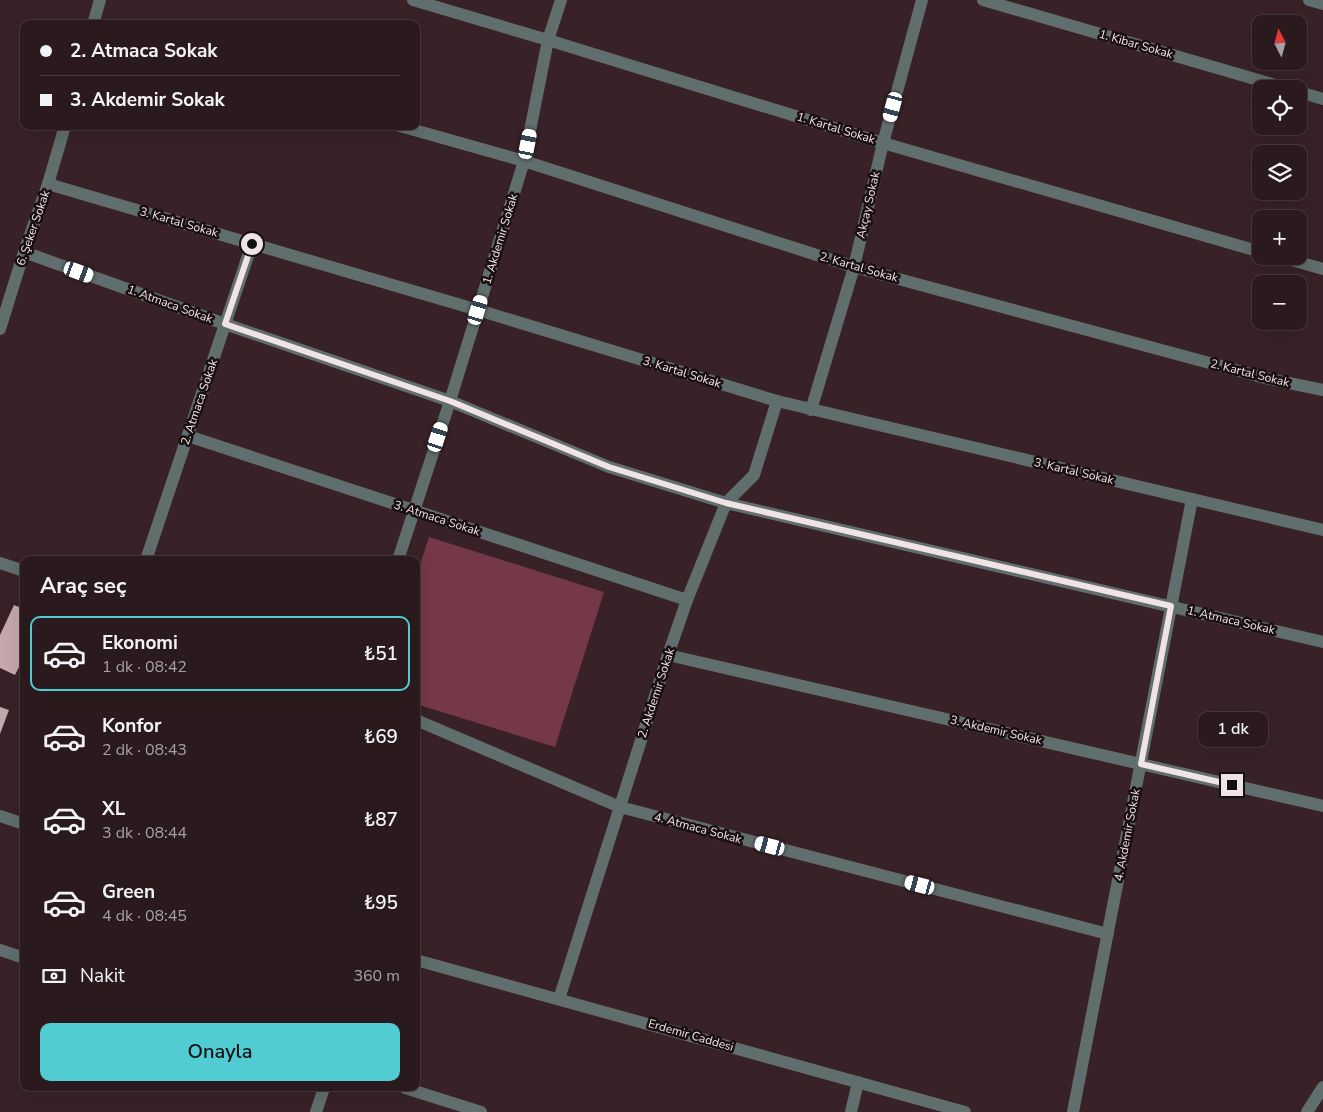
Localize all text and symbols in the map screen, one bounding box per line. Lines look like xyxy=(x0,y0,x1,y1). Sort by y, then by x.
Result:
north arrow xyxy=(1252,15,1308,70)
map controls xyxy=(1252,15,1307,330)
street label: 1. Kibar Sokak xyxy=(1097,26,1176,62)
text: 2. Atmaca Sokak xyxy=(70,38,217,64)
button: locate xyxy=(1252,80,1307,135)
text: 3. Akdemir Sokak xyxy=(70,87,225,113)
car xyxy=(881,91,904,123)
street label: 1. Kartal Sokak xyxy=(795,109,878,148)
car xyxy=(517,128,538,160)
button: layers xyxy=(1252,145,1307,200)
street label: Akçay Sokak xyxy=(853,169,884,240)
street label: 6. Şeker Sokak xyxy=(13,187,54,268)
street label: 1. Akdemir Sokak xyxy=(479,191,522,286)
street label: 3. Kartal Sokak xyxy=(138,203,221,241)
button: + xyxy=(1252,210,1307,265)
route start xyxy=(241,233,263,255)
street label: 2. Kartal Sokak xyxy=(818,248,901,286)
car xyxy=(62,260,95,284)
button: − xyxy=(1252,275,1307,330)
street label: 1. Atmaca Sokak xyxy=(125,281,216,327)
car xyxy=(466,293,489,327)
street label: 3. Kartal Sokak xyxy=(641,353,724,392)
street label: 2. Kartal Sokak xyxy=(1209,355,1292,391)
street label: 2. Atmaca Sokak xyxy=(177,356,221,447)
car xyxy=(426,420,449,454)
street label: 3. Kartal Sokak xyxy=(1033,454,1116,488)
street label: 3. Atmaca Sokak xyxy=(392,497,483,540)
text: Araç seç xyxy=(40,571,126,601)
street label: 1. Atmaca Sokak xyxy=(1185,602,1277,638)
text: Ekonomi xyxy=(102,630,178,656)
icon: car xyxy=(42,631,87,676)
text: ₺51 xyxy=(364,641,398,667)
street label: 2. Akdemir Sokak xyxy=(634,645,678,740)
text: 1 dk · 08:42 xyxy=(102,656,187,678)
street label: 3. Akdemir Sokak xyxy=(949,712,1044,749)
callout: 1 dk xyxy=(1197,712,1267,748)
text: Konfor xyxy=(102,713,162,739)
icon: car xyxy=(42,714,87,759)
text: 1 dk xyxy=(1217,718,1249,740)
text: ₺69 xyxy=(364,724,398,750)
text: 2 dk · 08:43 xyxy=(102,739,187,761)
route end xyxy=(1221,774,1243,796)
street label: 4. Akdemir Sokak xyxy=(1110,786,1144,883)
text: XL xyxy=(102,796,125,822)
icon: car xyxy=(42,797,87,842)
text: ₺87 xyxy=(364,807,398,833)
street label: 4. Atmaca Sokak xyxy=(653,809,744,848)
text: 3 dk · 08:44 xyxy=(102,822,187,844)
car xyxy=(753,835,786,857)
car xyxy=(903,874,936,896)
text: Green xyxy=(102,879,155,905)
icon: car xyxy=(42,880,87,925)
text: ₺95 xyxy=(364,890,398,916)
text: 4 dk · 08:45 xyxy=(102,905,187,927)
icon: cash xyxy=(40,962,68,990)
text: Nakit xyxy=(80,963,125,989)
text: 360 m xyxy=(353,965,400,987)
street label: Erdemir Caddesi xyxy=(646,1015,736,1055)
button: Onayla xyxy=(40,1023,400,1081)

